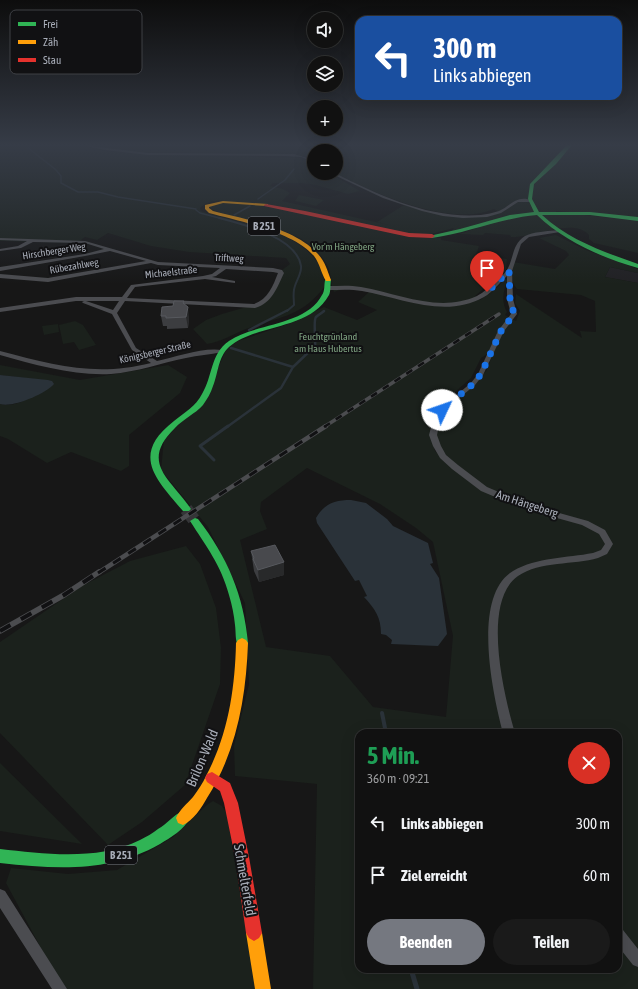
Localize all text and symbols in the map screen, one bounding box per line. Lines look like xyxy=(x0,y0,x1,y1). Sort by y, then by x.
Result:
legend xyxy=(10,10,142,74)
map controls xyxy=(307,12,343,180)
button: sound xyxy=(307,12,343,48)
text: Frei xyxy=(43,18,58,30)
icon: left xyxy=(367,32,419,84)
text: 300 m xyxy=(433,32,496,64)
text: Zäh xyxy=(43,36,58,48)
text: Stau xyxy=(43,54,61,66)
button: layers xyxy=(307,56,343,92)
text: Links abbiegen xyxy=(433,65,532,86)
button: + xyxy=(307,100,343,136)
button: − xyxy=(307,144,343,180)
road number: B 251 xyxy=(248,217,280,235)
street label: Hirschberger Weg xyxy=(22,240,87,261)
park label: Vor'm Hängeberg xyxy=(312,241,375,252)
pin xyxy=(470,251,504,292)
street label: Triftweg xyxy=(214,252,245,264)
street label: Rübezahlweg xyxy=(49,256,100,276)
icon: arrive xyxy=(476,257,498,279)
street label: Michaelstraße xyxy=(144,264,198,280)
park label: Feuchtgrünland am Haus Hubertus xyxy=(294,331,362,354)
street label: Königsberger Straße xyxy=(118,338,192,366)
position arrow xyxy=(421,389,463,431)
street label: Am Hängeberg xyxy=(494,487,561,521)
street label: Brilon-Wald xyxy=(183,727,221,789)
text: 5 Min. xyxy=(367,742,419,769)
button: close xyxy=(568,742,610,784)
text: 360 m · 09:21 xyxy=(367,771,430,786)
icon: left xyxy=(367,812,389,834)
text: Links abbiegen xyxy=(401,815,483,832)
text: 300 m xyxy=(576,815,610,832)
street label: Schmelterfeld xyxy=(231,843,259,917)
road number: B 251 xyxy=(105,846,137,864)
icon: arrive xyxy=(367,864,389,886)
text: Ziel erreicht xyxy=(401,867,467,884)
text: 60 m xyxy=(583,867,610,884)
button: Beenden xyxy=(367,919,485,965)
button: Teilen xyxy=(493,919,610,965)

